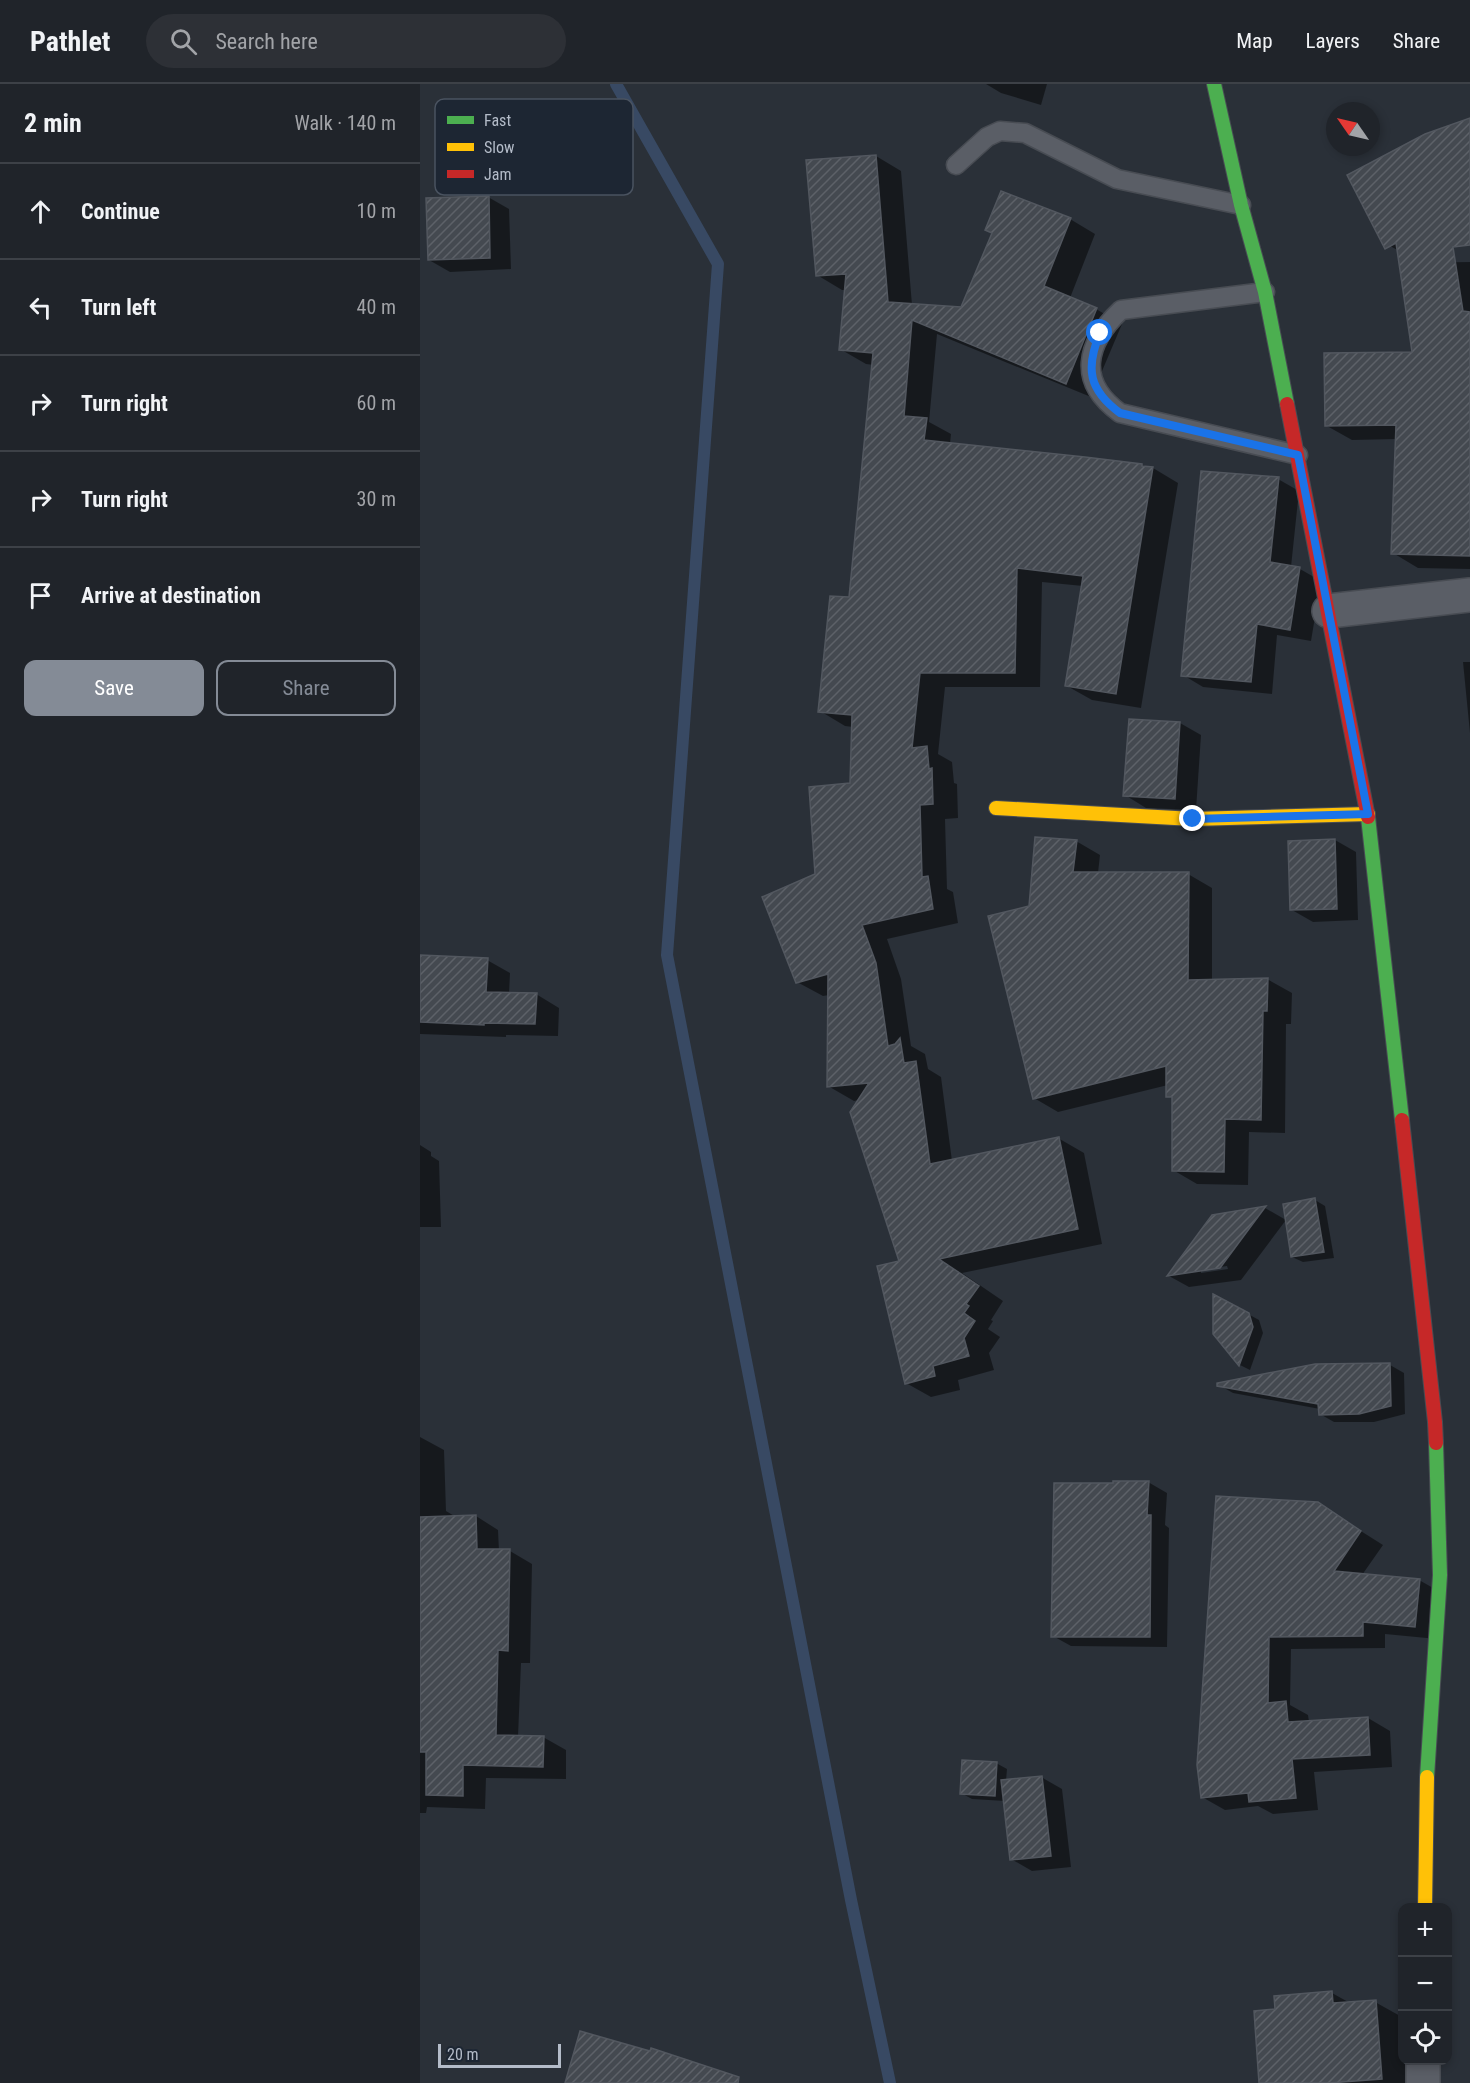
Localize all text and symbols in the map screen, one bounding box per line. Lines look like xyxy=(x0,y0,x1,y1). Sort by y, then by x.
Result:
search box xyxy=(146,14,566,68)
text: Pathlet xyxy=(30,25,110,58)
icon: search xyxy=(167,25,200,58)
text: Search here xyxy=(215,29,318,54)
text: Map xyxy=(1236,29,1273,53)
text: Layers xyxy=(1306,29,1360,53)
text: Share xyxy=(1393,29,1440,53)
legend xyxy=(435,99,633,195)
north arrow xyxy=(1326,102,1380,156)
text: 2 min xyxy=(24,108,82,138)
text: Walk · 140 m xyxy=(295,111,396,135)
text: Fast xyxy=(484,111,511,130)
text: Slow xyxy=(484,138,514,157)
text: Jam xyxy=(484,165,511,184)
icon: ahead xyxy=(24,195,57,228)
text: Continue xyxy=(81,199,160,224)
text: 10 m xyxy=(357,199,396,223)
icon: left xyxy=(24,291,57,324)
text: Turn left xyxy=(81,295,156,320)
text: 40 m xyxy=(357,295,396,319)
route start xyxy=(1086,319,1112,345)
icon: right xyxy=(24,387,57,420)
text: Turn right xyxy=(81,391,168,416)
text: 60 m xyxy=(357,391,396,415)
icon: right xyxy=(24,483,57,516)
text: Turn right xyxy=(81,487,168,512)
text: 30 m xyxy=(357,487,396,511)
icon: arrive xyxy=(24,579,57,612)
text: Arrive at destination xyxy=(81,583,261,608)
button: Save xyxy=(24,660,204,716)
button: Share xyxy=(216,660,396,716)
route end xyxy=(1179,805,1205,831)
map controls xyxy=(1398,1903,1452,2065)
button: + xyxy=(1398,1903,1452,1957)
button: − xyxy=(1398,1957,1452,2011)
button: locate xyxy=(1398,2011,1452,2065)
scale bar xyxy=(438,2041,561,2068)
text: 20 m xyxy=(447,2045,479,2064)

